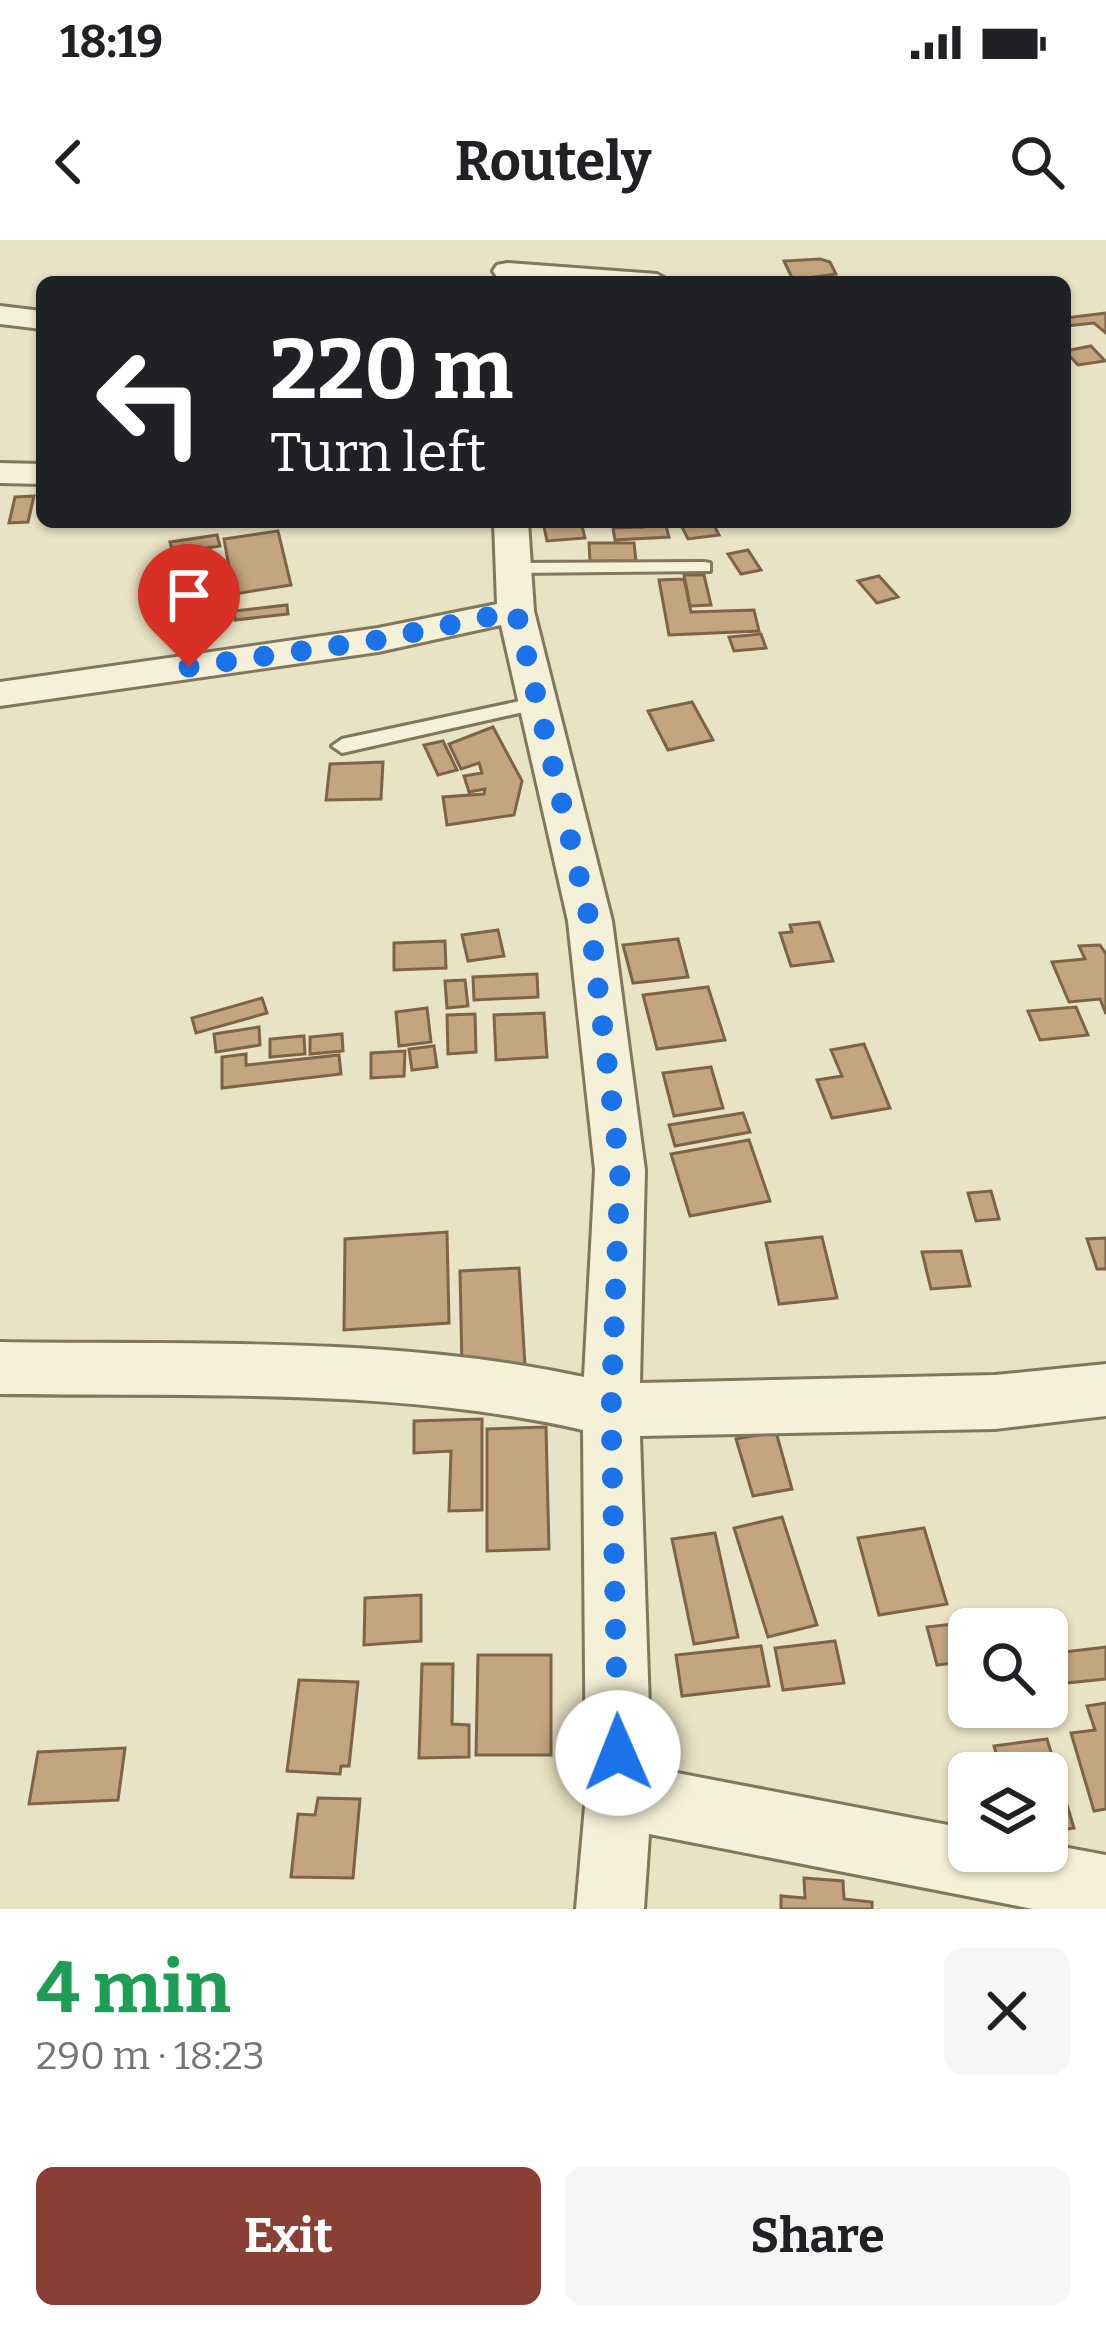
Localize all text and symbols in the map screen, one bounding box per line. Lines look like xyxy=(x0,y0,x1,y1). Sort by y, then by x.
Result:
text: 18:19 xyxy=(60,15,163,69)
icon: back xyxy=(36,129,102,195)
icon: search xyxy=(1004,129,1070,195)
text: Routely xyxy=(455,130,651,194)
text: 220 m xyxy=(270,319,513,420)
icon: left xyxy=(72,324,228,480)
text: Turn left xyxy=(270,421,486,485)
pin xyxy=(138,544,240,667)
icon: arrive xyxy=(156,562,222,628)
map controls xyxy=(948,1608,1068,1872)
button: search xyxy=(948,1608,1068,1728)
position arrow xyxy=(555,1690,681,1816)
button: layers xyxy=(948,1752,1068,1872)
text: 4 min xyxy=(36,1945,231,2031)
button: close xyxy=(944,1948,1070,2074)
text: 290 m · 18:23 xyxy=(36,2033,265,2079)
button: Exit xyxy=(36,2167,541,2305)
button: Share xyxy=(565,2167,1070,2305)

